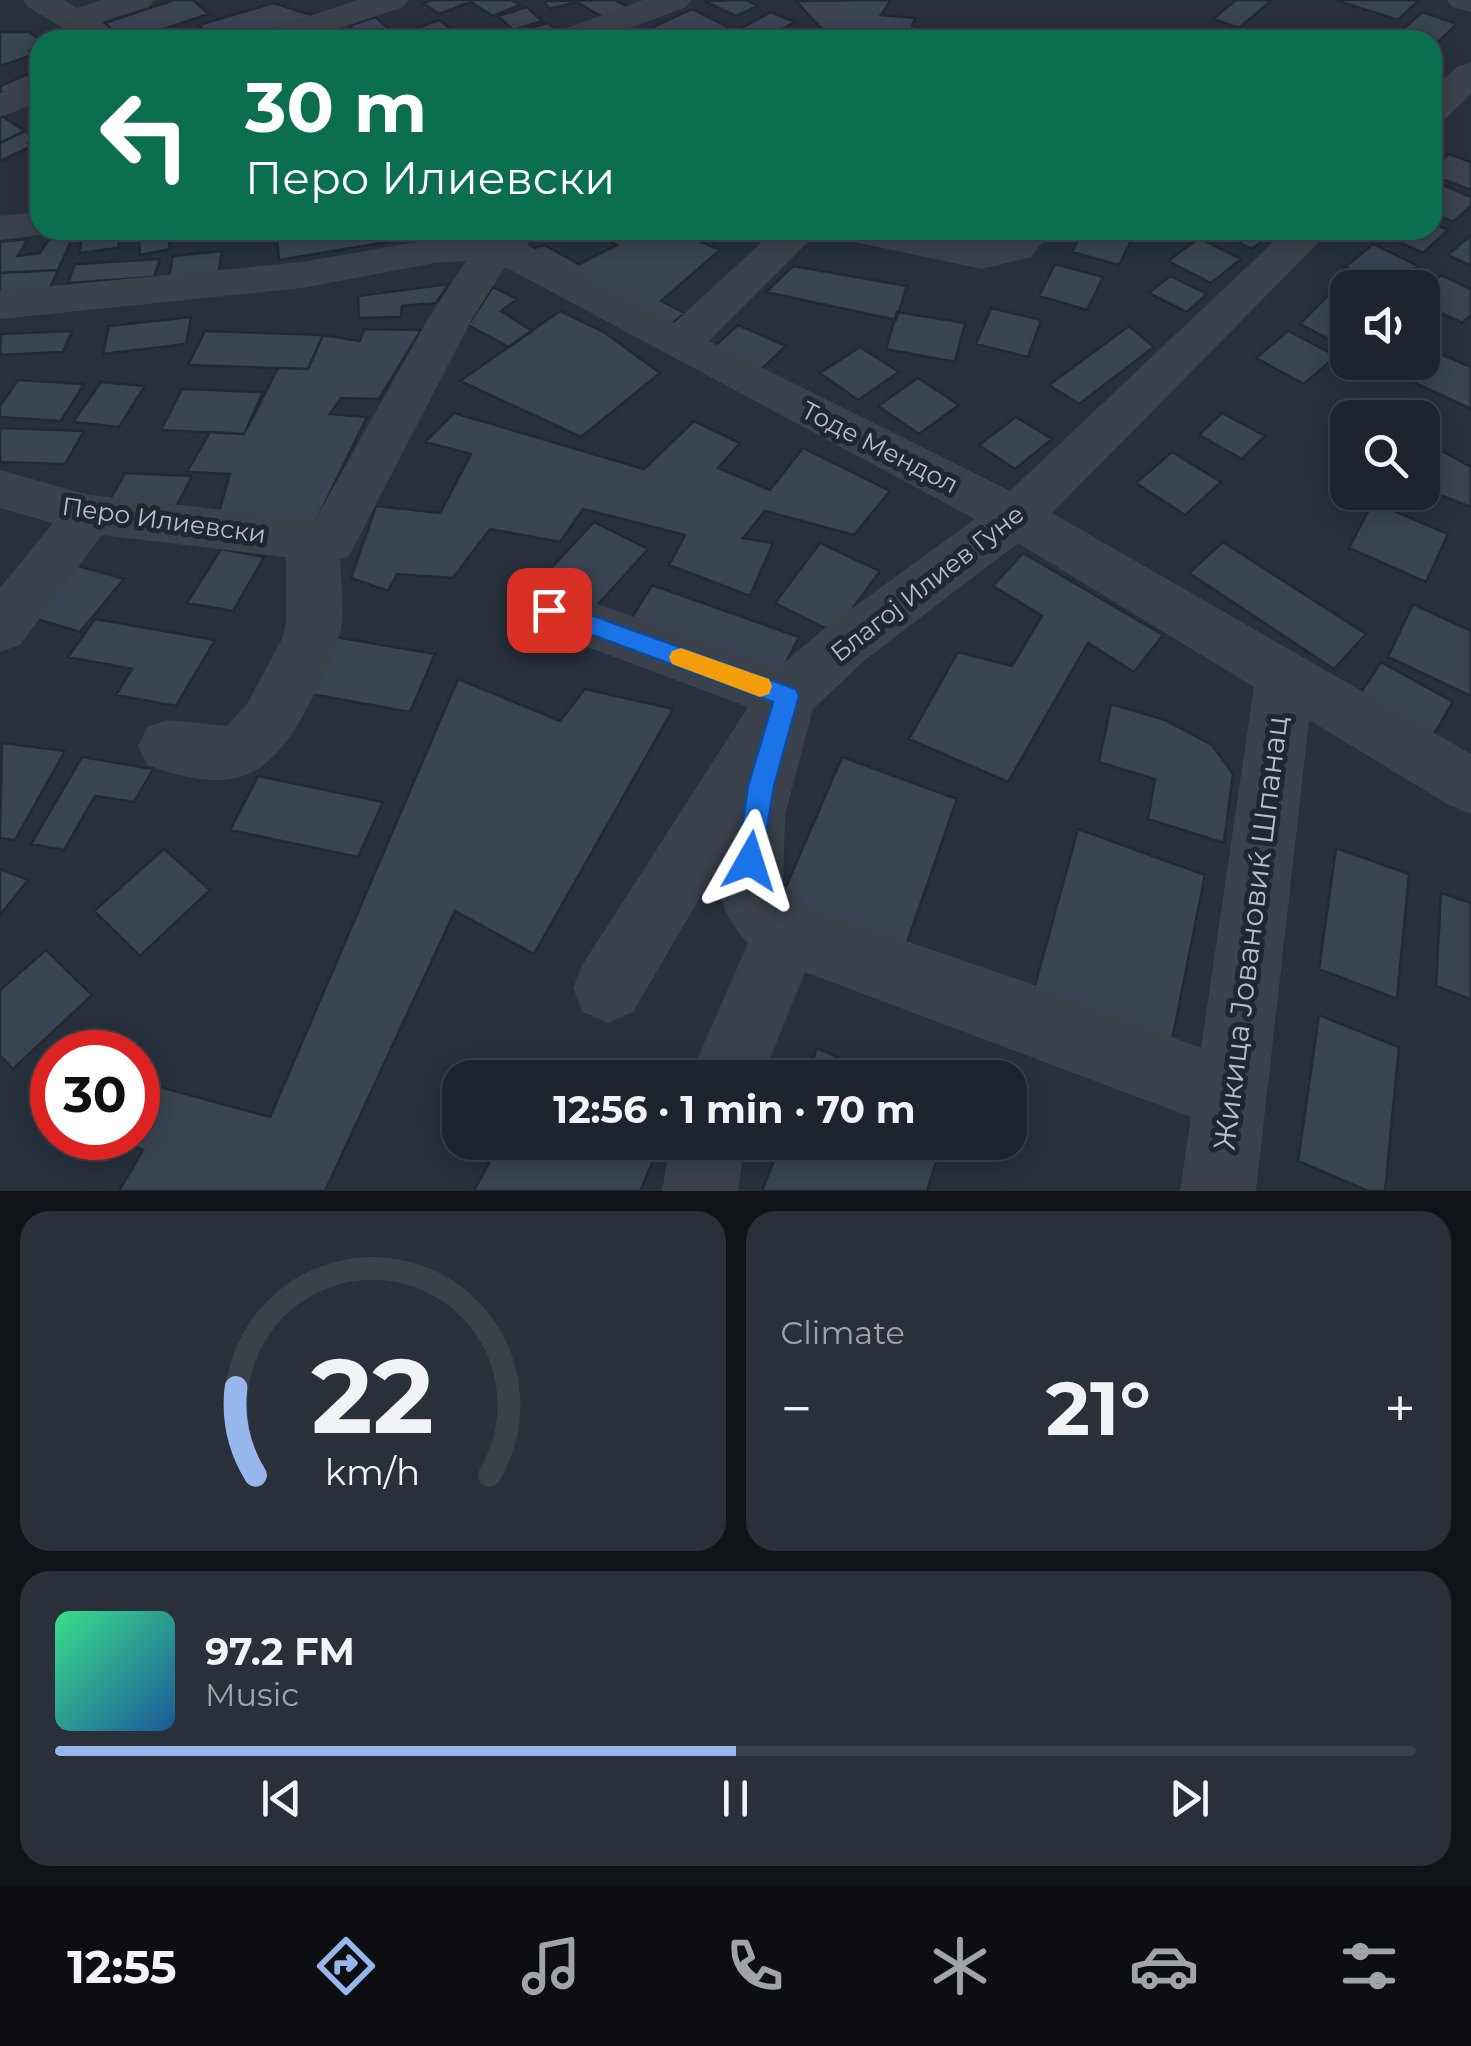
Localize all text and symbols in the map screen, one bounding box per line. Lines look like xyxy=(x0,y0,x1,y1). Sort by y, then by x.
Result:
text: 30 m xyxy=(245,64,427,150)
icon: left xyxy=(80,70,210,200)
text: Перо Илиевски xyxy=(245,150,615,205)
map controls xyxy=(1330,270,1440,510)
button: sound xyxy=(1330,270,1440,380)
street label: Тоде Мендол xyxy=(797,395,963,499)
button: search xyxy=(1330,400,1440,510)
street label: Перо Илиевски xyxy=(60,491,268,549)
street label: Благој Илиев Гуне xyxy=(824,498,1030,668)
pin xyxy=(507,568,592,653)
icon: arrive xyxy=(522,583,577,638)
street label: Жикица Јовановиќ Шпанац xyxy=(1205,714,1296,1152)
position arrow xyxy=(698,809,802,913)
speed limit sign: 30 xyxy=(30,1030,160,1160)
text: 12:56 · 1 min · 70 m xyxy=(553,1086,916,1133)
text: Climate xyxy=(781,1313,905,1352)
text: 22 xyxy=(311,1332,434,1459)
text: 21° xyxy=(1046,1362,1151,1454)
text: − xyxy=(781,1375,812,1442)
text: + xyxy=(1384,1375,1416,1442)
text: km/h xyxy=(325,1450,420,1494)
text: 97.2 FM xyxy=(205,1628,355,1675)
text: Music xyxy=(205,1675,299,1714)
icon: previous xyxy=(254,1771,309,1826)
icon: pause xyxy=(708,1771,763,1826)
icon: next xyxy=(1162,1771,1217,1826)
icon: directions xyxy=(311,1931,381,2001)
icon: music xyxy=(516,1931,586,2001)
icon: phone xyxy=(720,1931,790,2001)
icon: climate xyxy=(925,1931,995,2001)
icon: car xyxy=(1129,1931,1199,2001)
icon: filters xyxy=(1334,1931,1404,2001)
text: 12:55 xyxy=(67,1939,177,1994)

